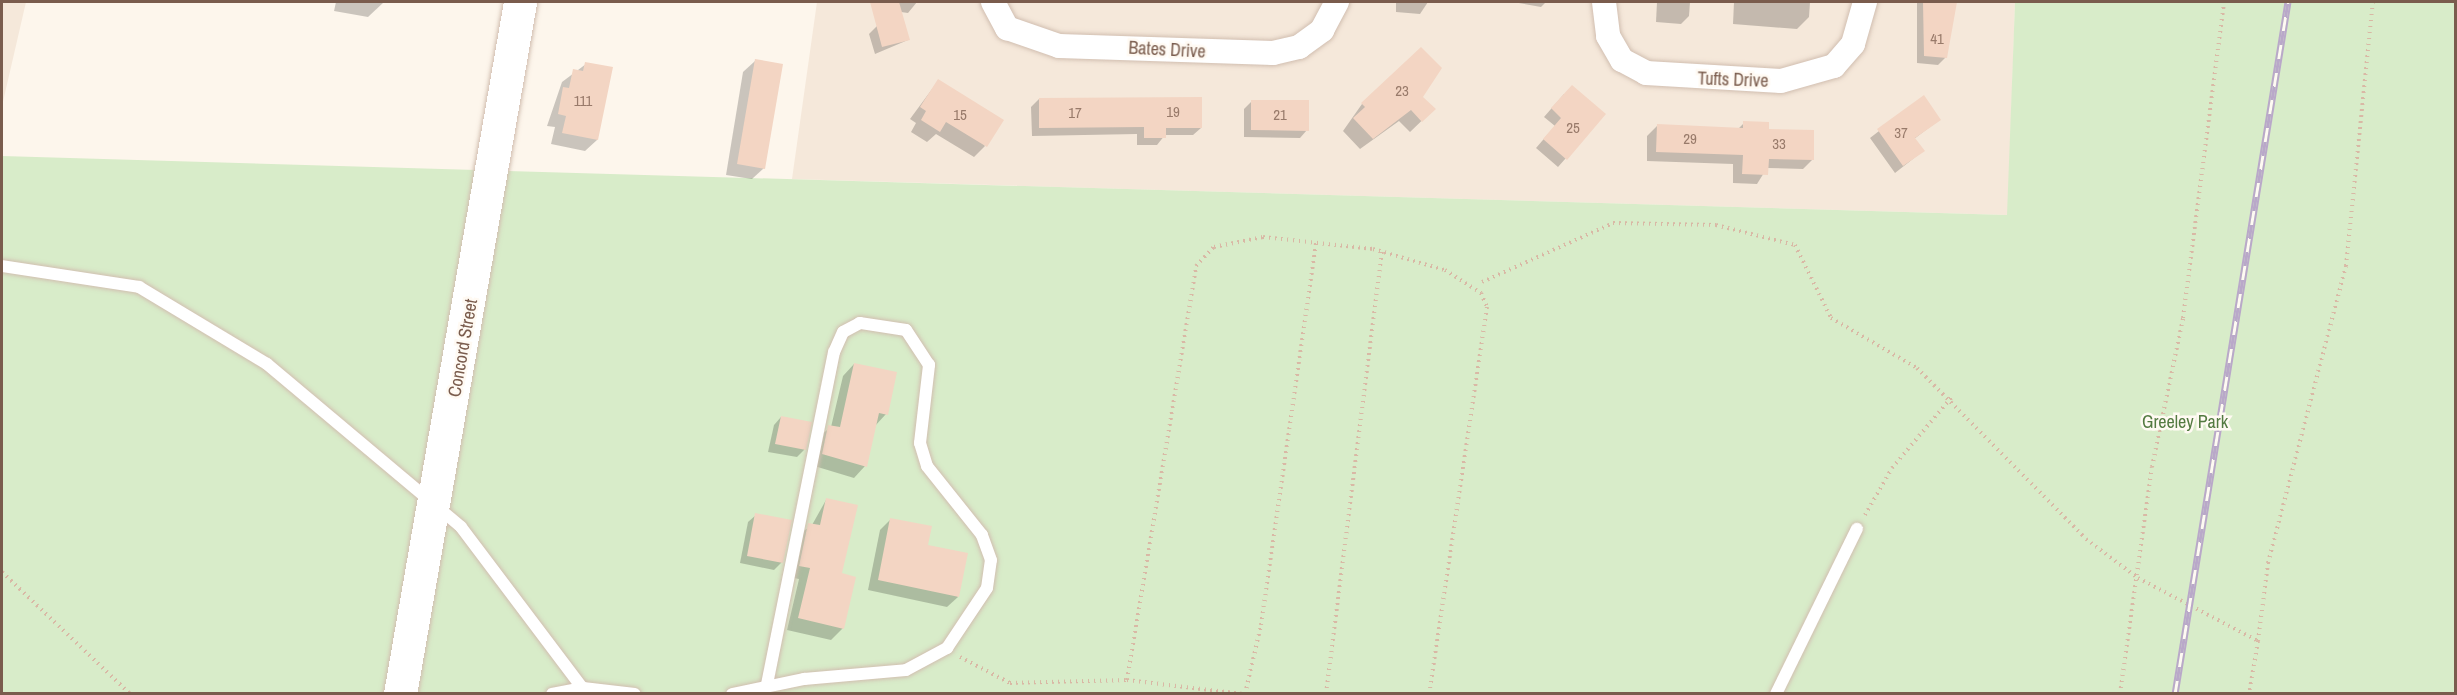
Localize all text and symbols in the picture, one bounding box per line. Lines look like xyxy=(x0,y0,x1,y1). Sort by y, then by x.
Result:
house number: 41 xyxy=(1930,30,1944,48)
street label: Bates Drive xyxy=(1128,37,1206,63)
street label: Tufts Drive xyxy=(1697,68,1769,92)
house number: 23 xyxy=(1395,82,1409,100)
house number: 111 xyxy=(574,92,592,110)
house number: 19 xyxy=(1166,103,1180,121)
house number: 17 xyxy=(1068,104,1082,122)
house number: 15 xyxy=(953,106,967,124)
house number: 21 xyxy=(1273,106,1287,124)
house number: 25 xyxy=(1566,119,1580,137)
house number: 37 xyxy=(1894,124,1908,142)
house number: 29 xyxy=(1683,130,1697,148)
house number: 33 xyxy=(1772,135,1786,153)
street label: Concord Street xyxy=(444,297,482,399)
park label: Greeley Park xyxy=(2142,411,2228,433)

